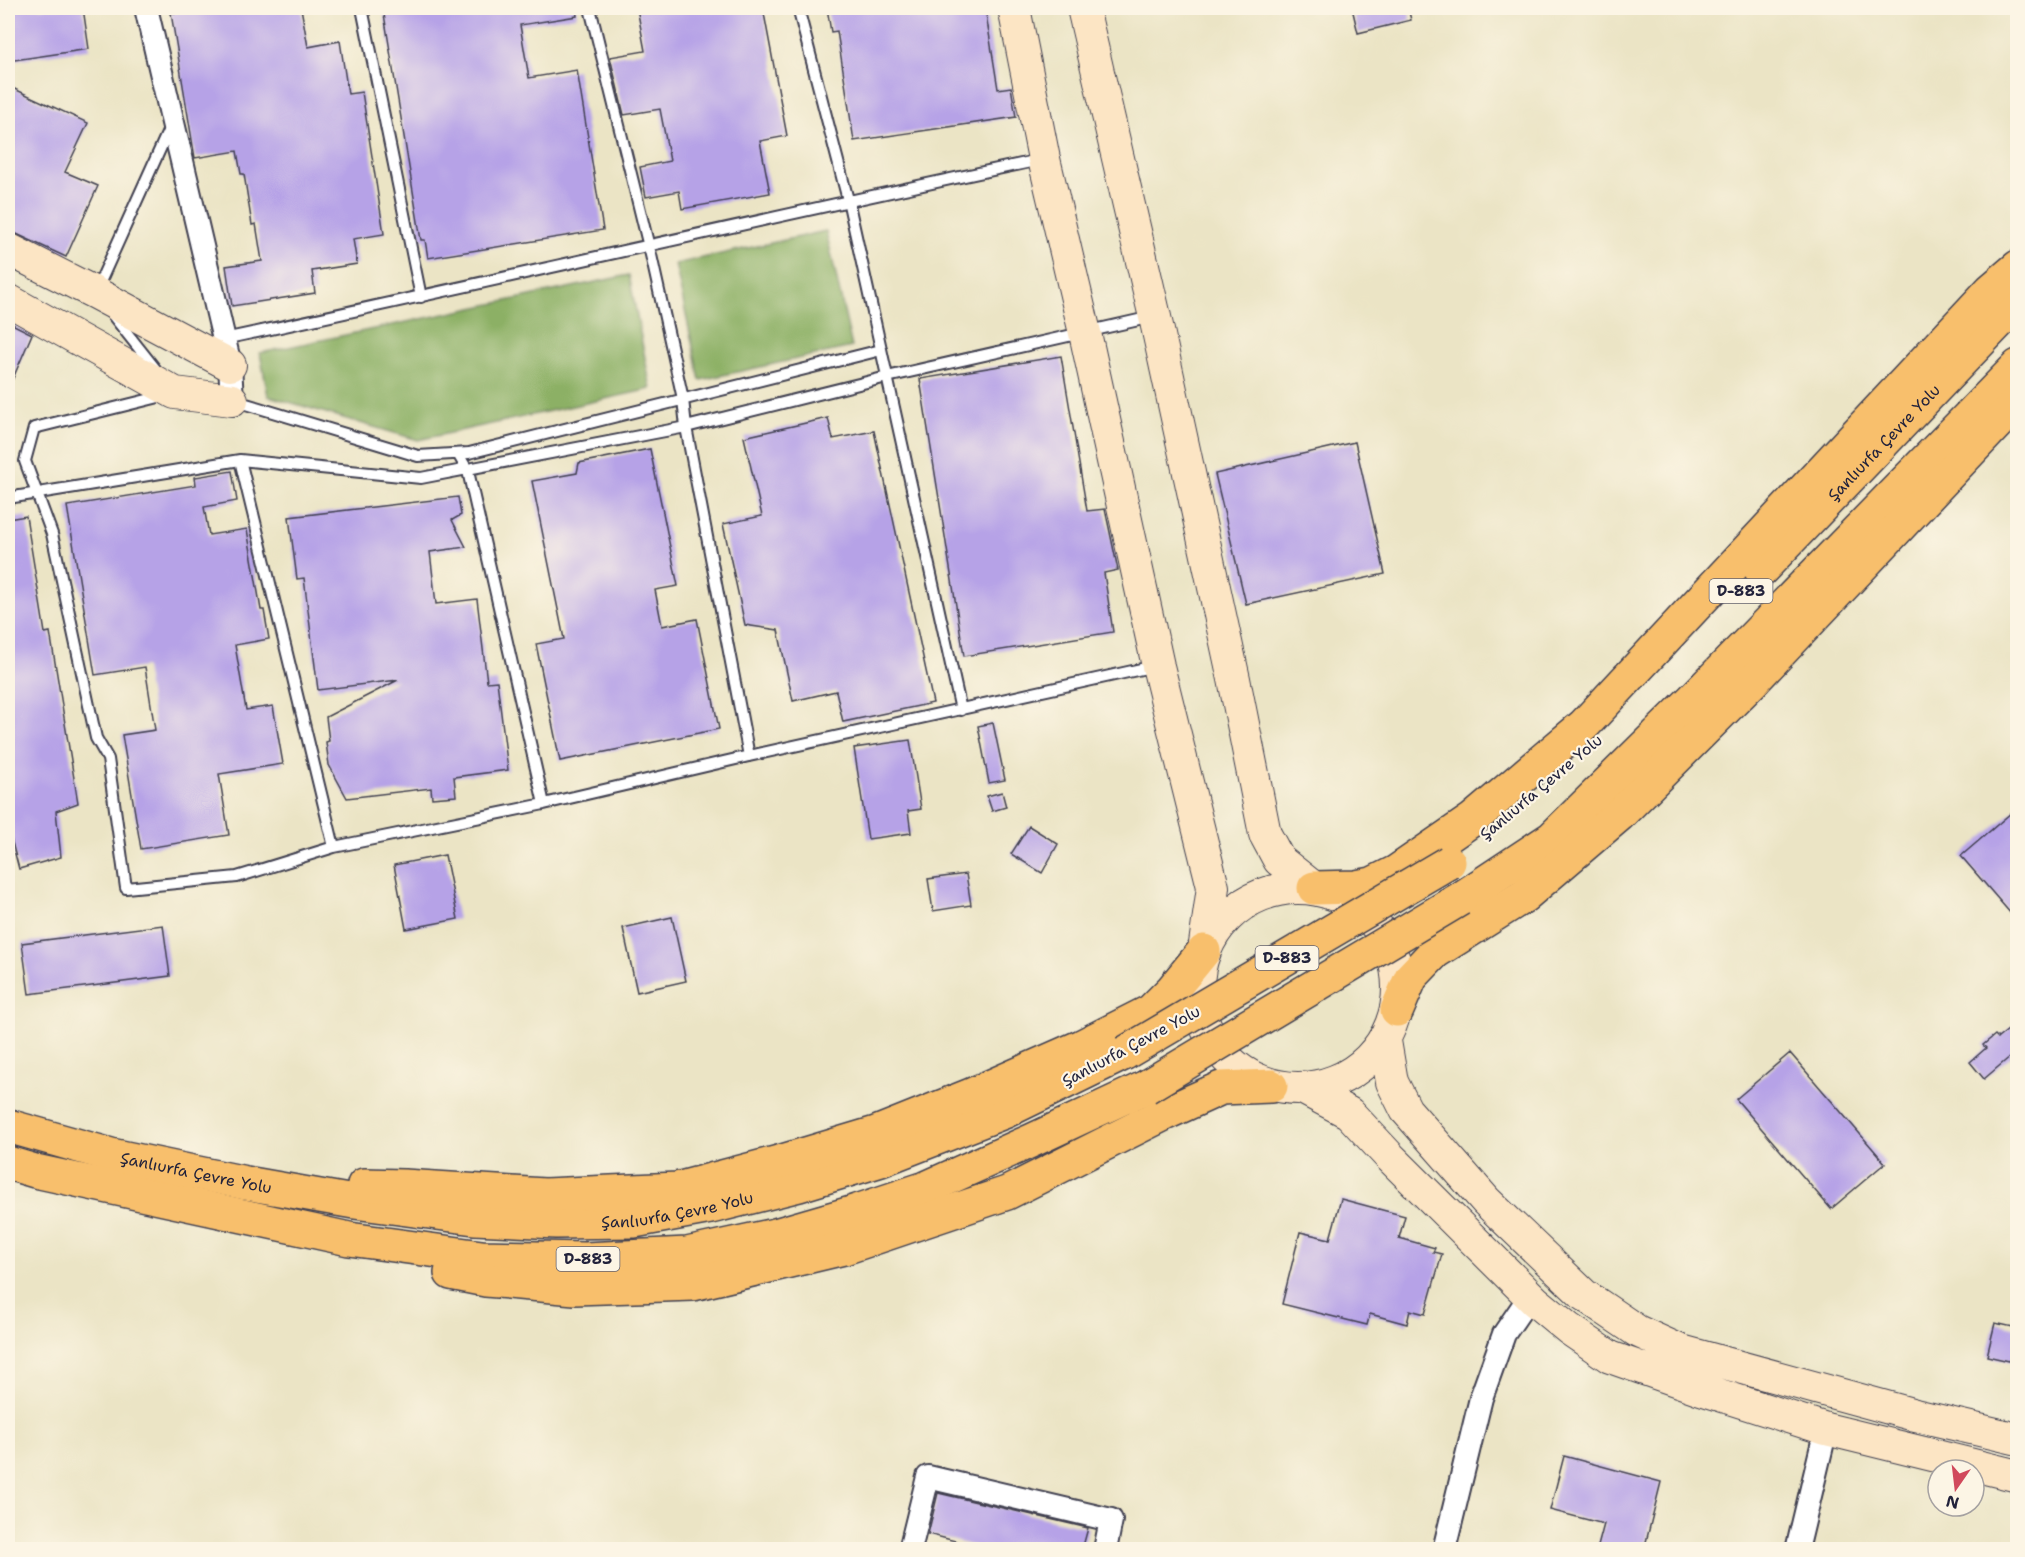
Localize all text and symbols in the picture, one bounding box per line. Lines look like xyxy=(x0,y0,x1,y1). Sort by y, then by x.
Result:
street label: Şanlıurfa Çevre Yolu xyxy=(1823,379,1944,505)
road number: D-883 xyxy=(1710,579,1772,603)
street label: Şanlıurfa Çevre Yolu xyxy=(1475,730,1607,844)
road number: D-883 xyxy=(1256,946,1318,970)
street label: Şanlıurfa Çevre Yolu xyxy=(1058,1001,1204,1091)
street label: Şanlıurfa Çevre Yolu xyxy=(119,1147,274,1198)
street label: Şanlıurfa Çevre Yolu xyxy=(601,1186,755,1232)
road number: D-883 xyxy=(556,1247,620,1271)
north arrow xyxy=(1926,1458,1986,1518)
text: N xyxy=(1944,1490,1961,1514)

